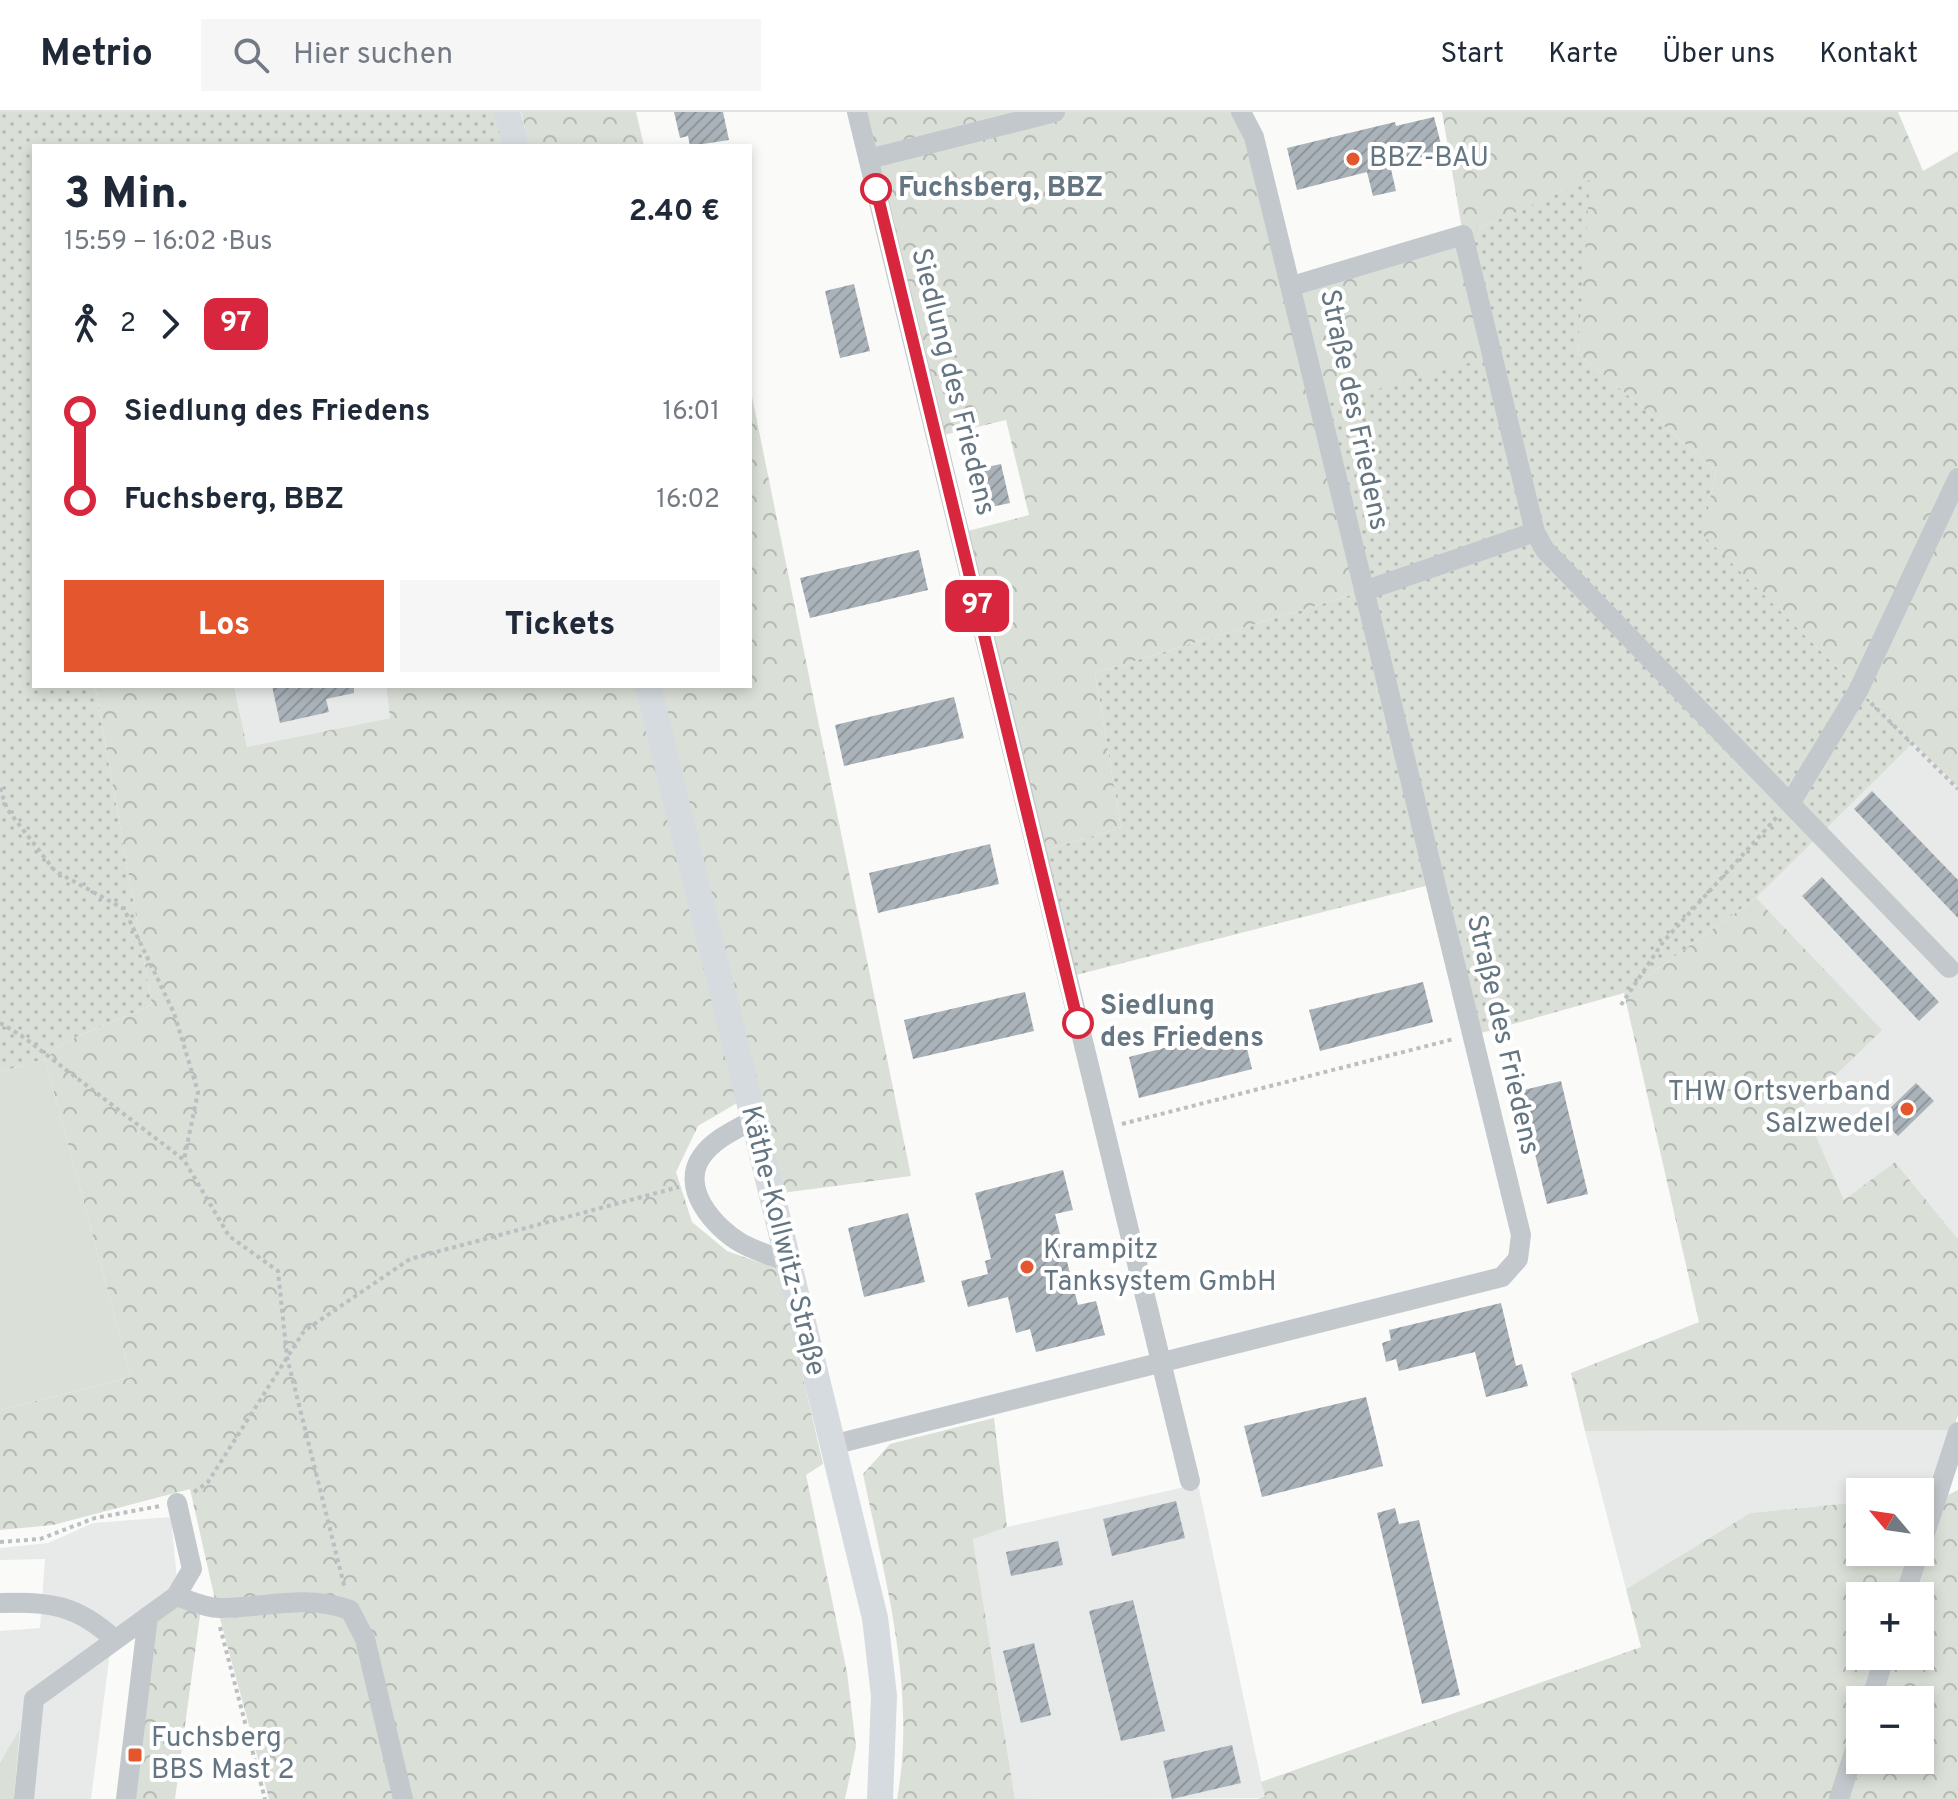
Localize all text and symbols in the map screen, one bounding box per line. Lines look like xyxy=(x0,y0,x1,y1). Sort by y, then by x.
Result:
search box xyxy=(201,19,761,91)
text: Metrio xyxy=(40,31,153,80)
icon: search xyxy=(229,33,273,77)
text: Hier suchen xyxy=(293,37,453,74)
text: Start xyxy=(1440,37,1504,73)
text: Karte xyxy=(1548,37,1618,73)
text: Über uns xyxy=(1662,37,1775,73)
text: Kontakt xyxy=(1819,37,1918,73)
place label: BBZ-BAU xyxy=(1369,141,1489,177)
marker: BBZ-BAU xyxy=(1344,150,1362,168)
text: 3 Min. xyxy=(64,168,188,224)
place label: Fuchsberg, BBZ xyxy=(898,171,1103,207)
marker: Fuchsberg, BBZ xyxy=(861,174,891,204)
text: 2.40 € xyxy=(629,194,720,231)
text: 15:59 – 16:02 · Bus xyxy=(64,226,272,259)
street label: Siedlung des Friedens xyxy=(901,245,1003,519)
street label: Straße des Friedens xyxy=(1310,286,1396,534)
icon: walk xyxy=(64,302,108,346)
icon: forward xyxy=(148,302,192,346)
text: 97 xyxy=(220,306,252,342)
text: 2 xyxy=(120,308,136,341)
text: Siedlung des Friedens xyxy=(124,394,430,431)
text: 16:01 xyxy=(663,396,720,429)
text: Fuchsberg, BBZ xyxy=(124,482,344,519)
text: 16:02 xyxy=(656,484,720,517)
button: Los xyxy=(64,580,384,672)
button: Tickets xyxy=(400,580,720,672)
line badge: 97 xyxy=(941,580,1013,632)
text: 97 xyxy=(961,588,993,624)
street label: Straße des Friedens xyxy=(1457,911,1547,1159)
place label: Siedlung des Friedens xyxy=(1100,989,1264,1057)
marker: Siedlung des Friedens xyxy=(1063,1008,1093,1038)
place label: THW Ortsverband Salzwedel xyxy=(1668,1075,1891,1143)
marker: THW Ortsverband Salzwedel xyxy=(1898,1100,1916,1118)
street label: Käthe-Kollwitz-Straße xyxy=(731,1102,833,1380)
place label: Krampitz Tanksystem GmbH xyxy=(1043,1233,1277,1301)
marker: Krampitz Tanksystem GmbH xyxy=(1018,1258,1036,1276)
north arrow xyxy=(1846,1478,1934,1566)
map controls xyxy=(1846,1478,1934,1774)
button: + xyxy=(1846,1582,1934,1670)
button: − xyxy=(1846,1686,1934,1774)
place label: Fuchsberg BBS Mast 2 xyxy=(151,1721,295,1789)
marker: Fuchsberg BBS Mast 2 xyxy=(126,1746,144,1764)

